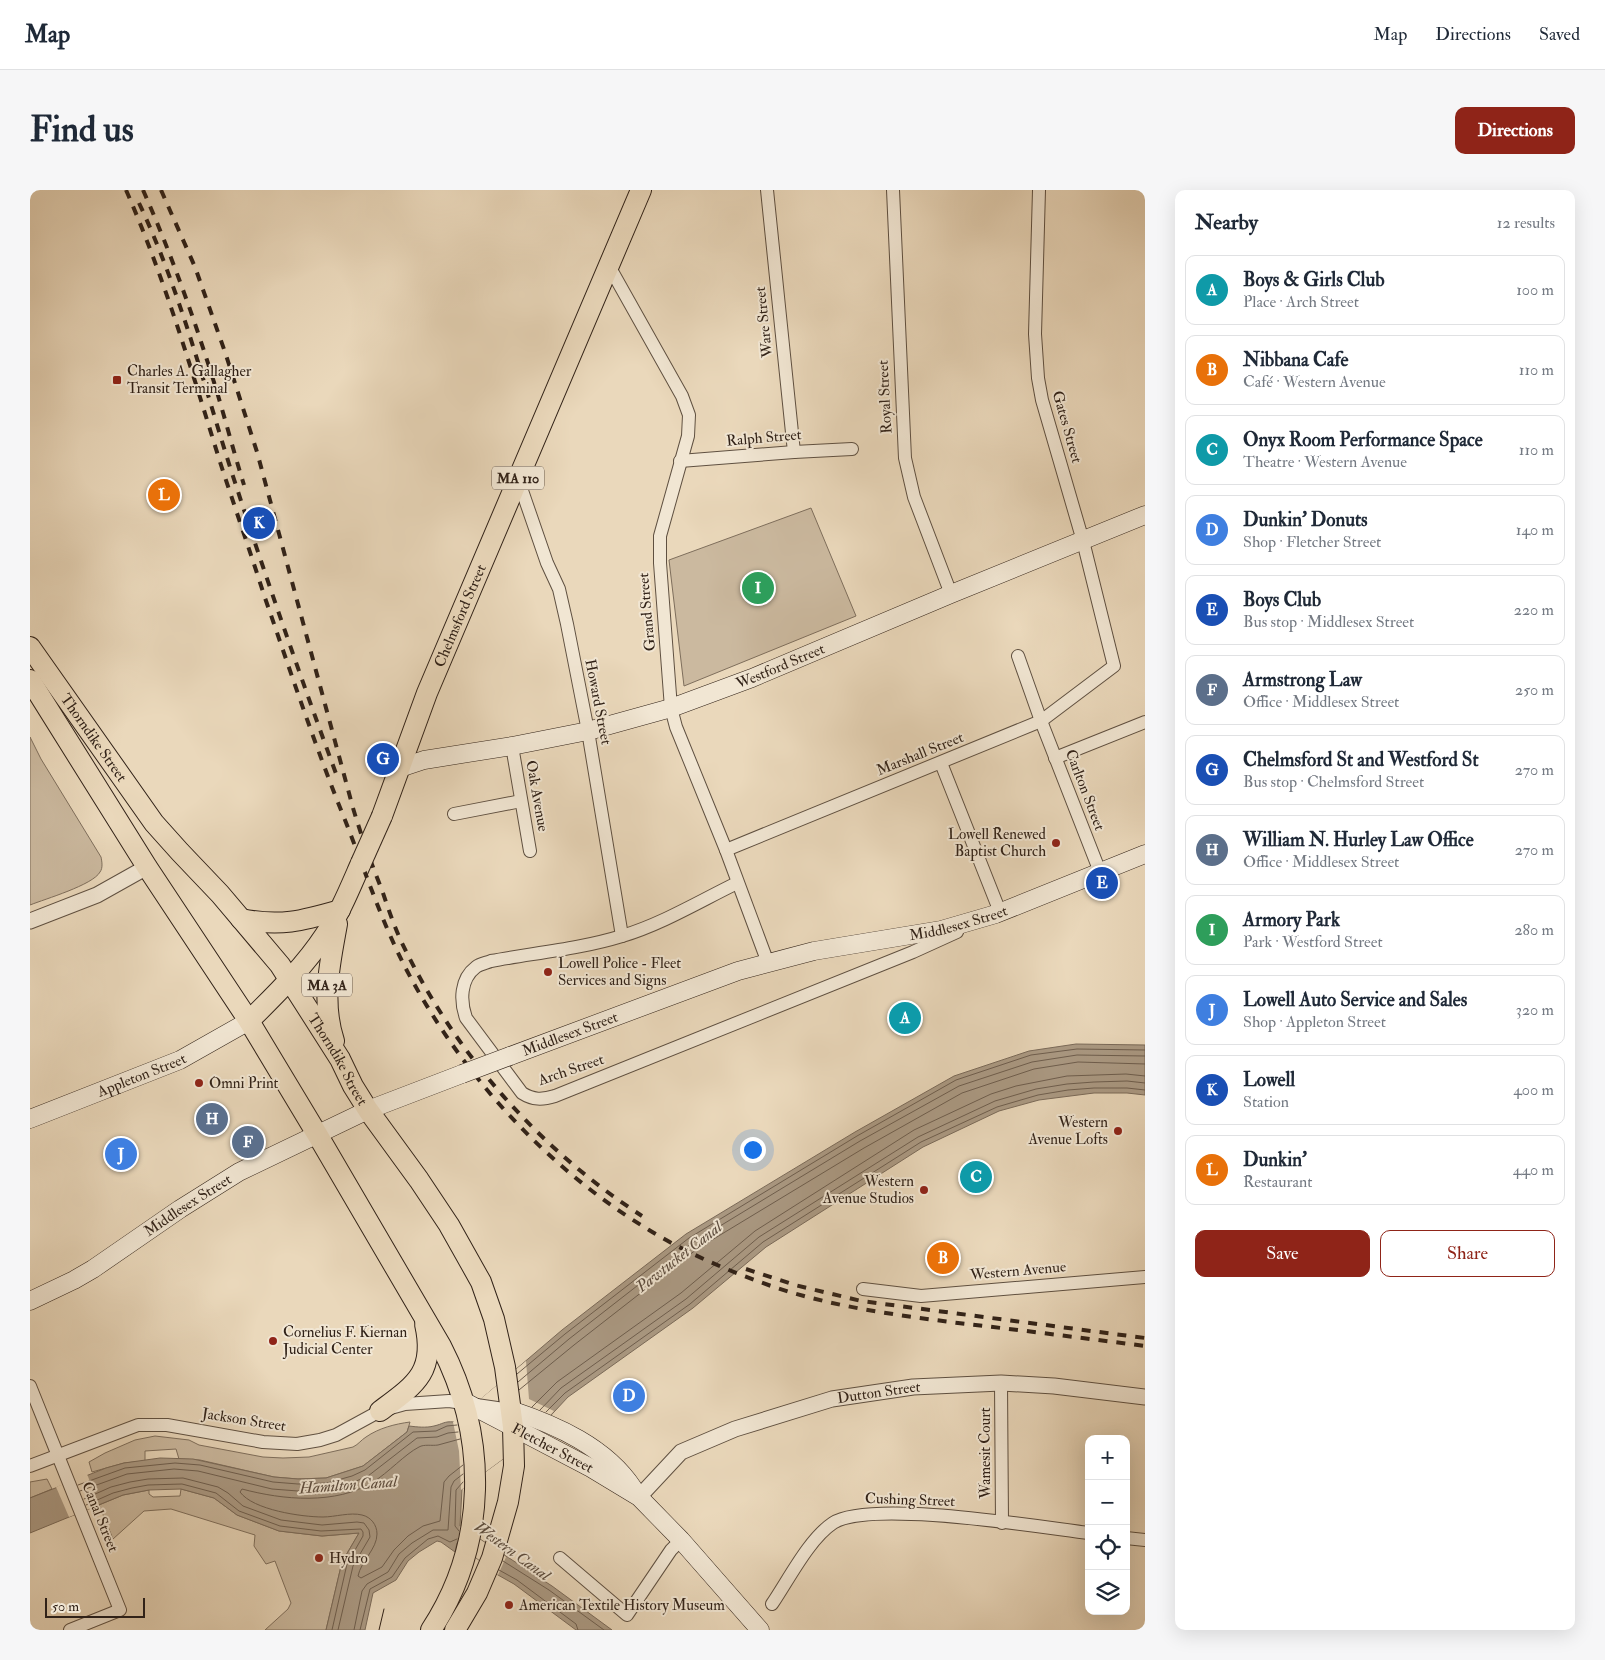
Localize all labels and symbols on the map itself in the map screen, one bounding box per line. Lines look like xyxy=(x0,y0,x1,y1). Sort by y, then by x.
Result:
street label: Ware Street xyxy=(751,285,777,359)
street label: Royal Street xyxy=(874,360,896,434)
place label: Charles A. Gallagher Transit Terminal xyxy=(127,362,252,398)
marker: Charles A. Gallagher Transit Terminal xyxy=(111,374,123,386)
street label: Gates Street xyxy=(1048,389,1086,465)
street label: Ralph Street xyxy=(726,425,803,452)
road number: MA 110 xyxy=(492,466,544,490)
pin: L xyxy=(148,476,180,514)
pin: K xyxy=(243,504,275,542)
street label: Chelmsford Street xyxy=(430,561,490,670)
pin: I xyxy=(742,569,774,607)
street label: Grand Street xyxy=(634,572,660,652)
street label: Westford Street xyxy=(732,639,828,693)
street label: Howard Street xyxy=(580,658,616,747)
street label: Thorndike Street xyxy=(56,690,132,786)
street label: Marshall Street xyxy=(874,728,966,780)
pin: G xyxy=(367,740,399,778)
street label: Carlton Street xyxy=(1061,747,1109,833)
street label: Oak Avenue xyxy=(521,759,553,833)
place label: Lowell Renewed Baptist Church xyxy=(948,825,1047,862)
marker: Lowell Renewed Baptist Church xyxy=(1050,837,1062,849)
pin: E xyxy=(1086,864,1118,902)
street label: Middlesex Street xyxy=(908,901,1010,945)
place label: Lowell Police - Fleet Services and Signs xyxy=(558,954,681,990)
marker: Lowell Police - Fleet Services and Signs xyxy=(542,966,554,978)
road number: MA 3A xyxy=(302,974,352,996)
pin: A xyxy=(889,999,921,1037)
street label: Middlesex Street xyxy=(519,1007,621,1060)
street label: Thorndike Street xyxy=(304,1010,372,1109)
street label: Appleton Street xyxy=(94,1049,190,1101)
street label: Arch Street xyxy=(535,1050,606,1090)
place label: Omni Print xyxy=(209,1074,279,1093)
marker: Omni Print xyxy=(193,1077,205,1089)
pin: H xyxy=(196,1100,228,1138)
place label: Western Avenue Lofts xyxy=(1027,1113,1108,1149)
pin: F xyxy=(232,1123,264,1161)
marker: Western Avenue Lofts xyxy=(1112,1125,1124,1137)
pin: J xyxy=(105,1135,137,1173)
your location xyxy=(740,1137,766,1163)
pin: C xyxy=(960,1158,992,1196)
street label: Middlesex Street xyxy=(140,1170,235,1241)
place label: Western Avenue Studios xyxy=(822,1172,914,1208)
marker: Western Avenue Studios xyxy=(918,1184,930,1196)
water label: Pawtucket Canal xyxy=(631,1217,727,1297)
pin: B xyxy=(927,1239,959,1277)
street label: Western Avenue xyxy=(968,1257,1067,1285)
place label: Cornelius F. Kiernan Judicial Center xyxy=(282,1323,407,1360)
marker: Cornelius F. Kiernan Judicial Center xyxy=(267,1335,279,1347)
pin: D xyxy=(613,1377,645,1415)
street label: Dutton Street xyxy=(836,1377,921,1408)
street label: Jackson Street xyxy=(200,1404,287,1437)
street label: Wamesit Court xyxy=(976,1407,995,1500)
street label: Fletcher Street xyxy=(509,1419,597,1477)
water label: Hamilton Canal xyxy=(297,1472,399,1498)
street label: Canal Street xyxy=(77,1479,123,1555)
street label: Cushing Street xyxy=(865,1489,955,1511)
water label: Western Canal xyxy=(470,1517,555,1586)
place label: Hydro xyxy=(329,1549,368,1568)
marker: Hydro xyxy=(313,1552,325,1564)
scale bar xyxy=(45,1595,145,1618)
place label: American Textile History Museum xyxy=(518,1596,725,1615)
marker: American Textile History Museum xyxy=(503,1599,515,1611)

